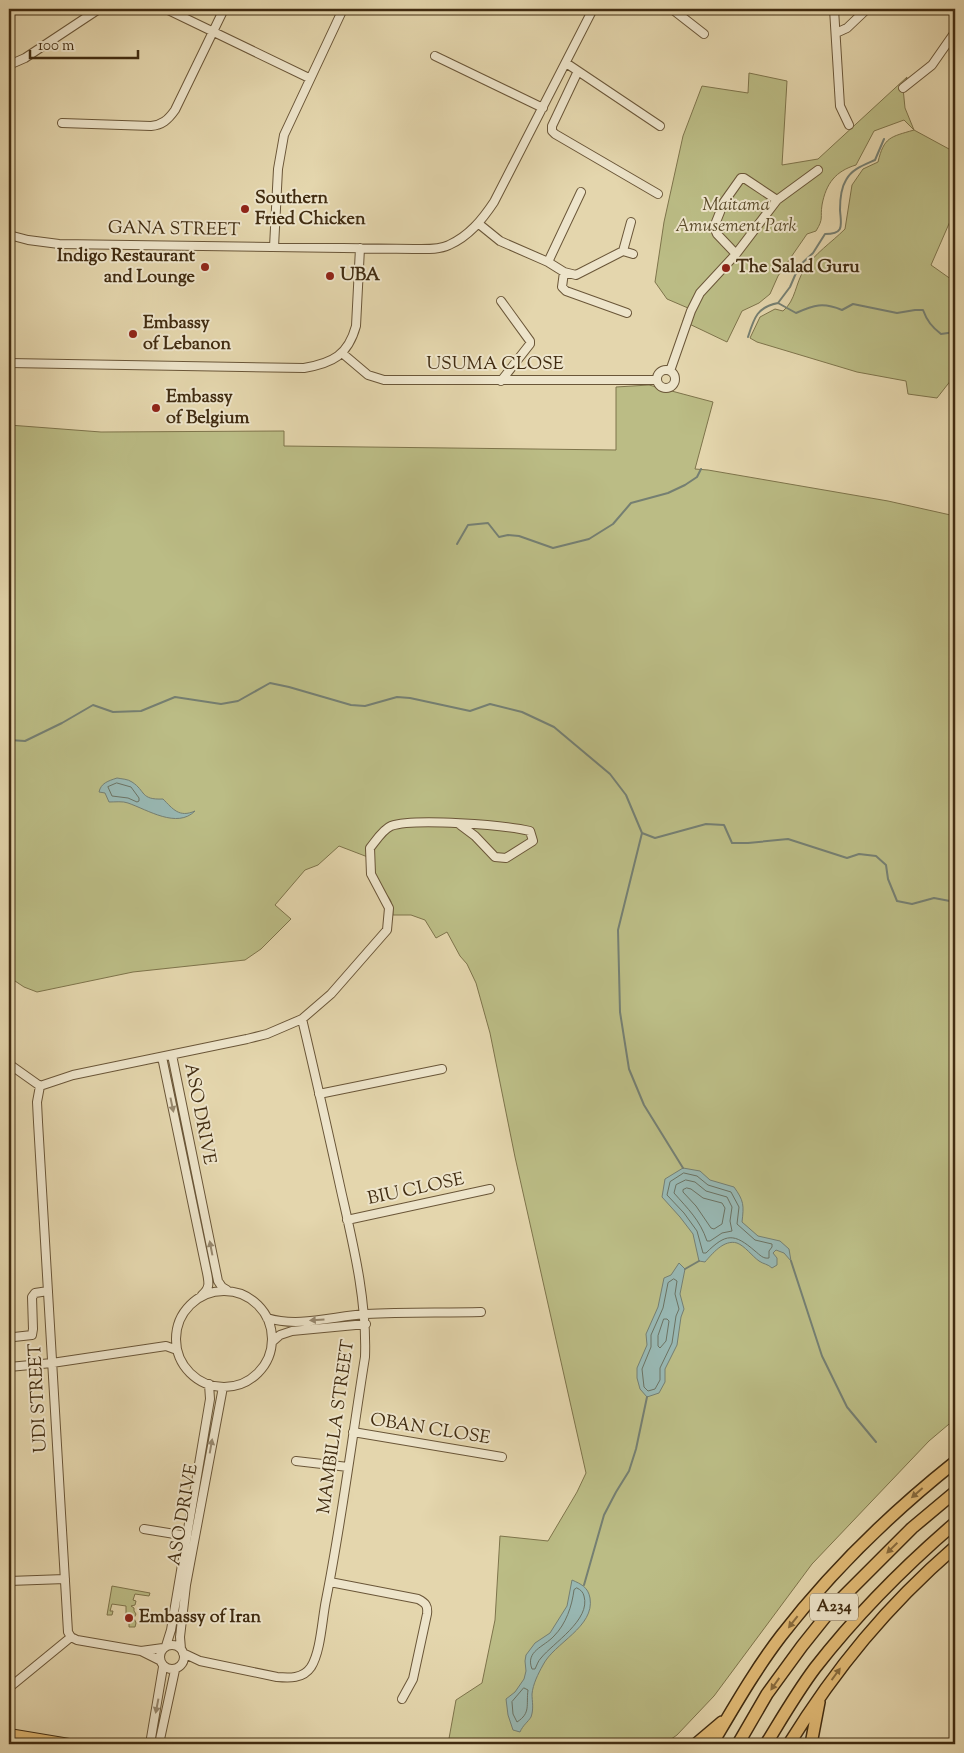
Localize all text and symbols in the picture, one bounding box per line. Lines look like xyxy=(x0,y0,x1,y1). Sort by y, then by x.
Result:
scale bar xyxy=(30,28,138,60)
text: 100 m xyxy=(38,36,75,57)
place label: Southern Fried Chicken xyxy=(255,186,366,233)
park label: Maitama Amusement Park xyxy=(675,193,797,240)
marker: Southern Fried Chicken xyxy=(239,203,251,215)
street label: GANA STREET xyxy=(107,216,241,244)
place label: Indigo Restaurant and Lounge xyxy=(57,244,196,291)
place label: The Salad Guru xyxy=(736,255,860,281)
marker: Indigo Restaurant and Lounge xyxy=(199,261,211,273)
marker: The Salad Guru xyxy=(720,262,732,274)
place label: UBA xyxy=(340,263,380,289)
marker: UBA xyxy=(324,270,336,282)
place label: Embassy of Lebanon xyxy=(143,311,231,358)
marker: Embassy of Lebanon xyxy=(127,328,139,340)
street label: USUMA CLOSE xyxy=(426,352,564,378)
place label: Embassy of Belgium xyxy=(166,385,250,432)
marker: Embassy of Belgium xyxy=(150,402,162,414)
street label: ASO DRIVE xyxy=(176,1061,222,1167)
one-way arrow xyxy=(168,1097,176,1112)
street label: BIU CLOSE xyxy=(365,1167,467,1213)
one-way arrow xyxy=(207,1239,215,1255)
one-way arrow xyxy=(308,1316,324,1324)
street label: MAMBILLA STREET xyxy=(312,1338,362,1516)
street label: UDI STREET xyxy=(23,1342,55,1453)
street label: OBAN CLOSE xyxy=(368,1408,492,1452)
one-way arrow xyxy=(208,1437,216,1453)
street label: ASO DRIVE xyxy=(162,1462,206,1568)
one-way arrow xyxy=(911,1487,924,1498)
one-way arrow xyxy=(887,1542,899,1554)
road number: A234 xyxy=(810,1594,858,1620)
place label: Embassy of Iran xyxy=(139,1605,262,1631)
marker: Embassy of Iran xyxy=(123,1612,135,1624)
one-way arrow xyxy=(787,1615,798,1628)
one-way arrow xyxy=(830,1668,840,1681)
one-way arrow xyxy=(770,1677,780,1690)
one-way arrow xyxy=(153,1698,161,1714)

